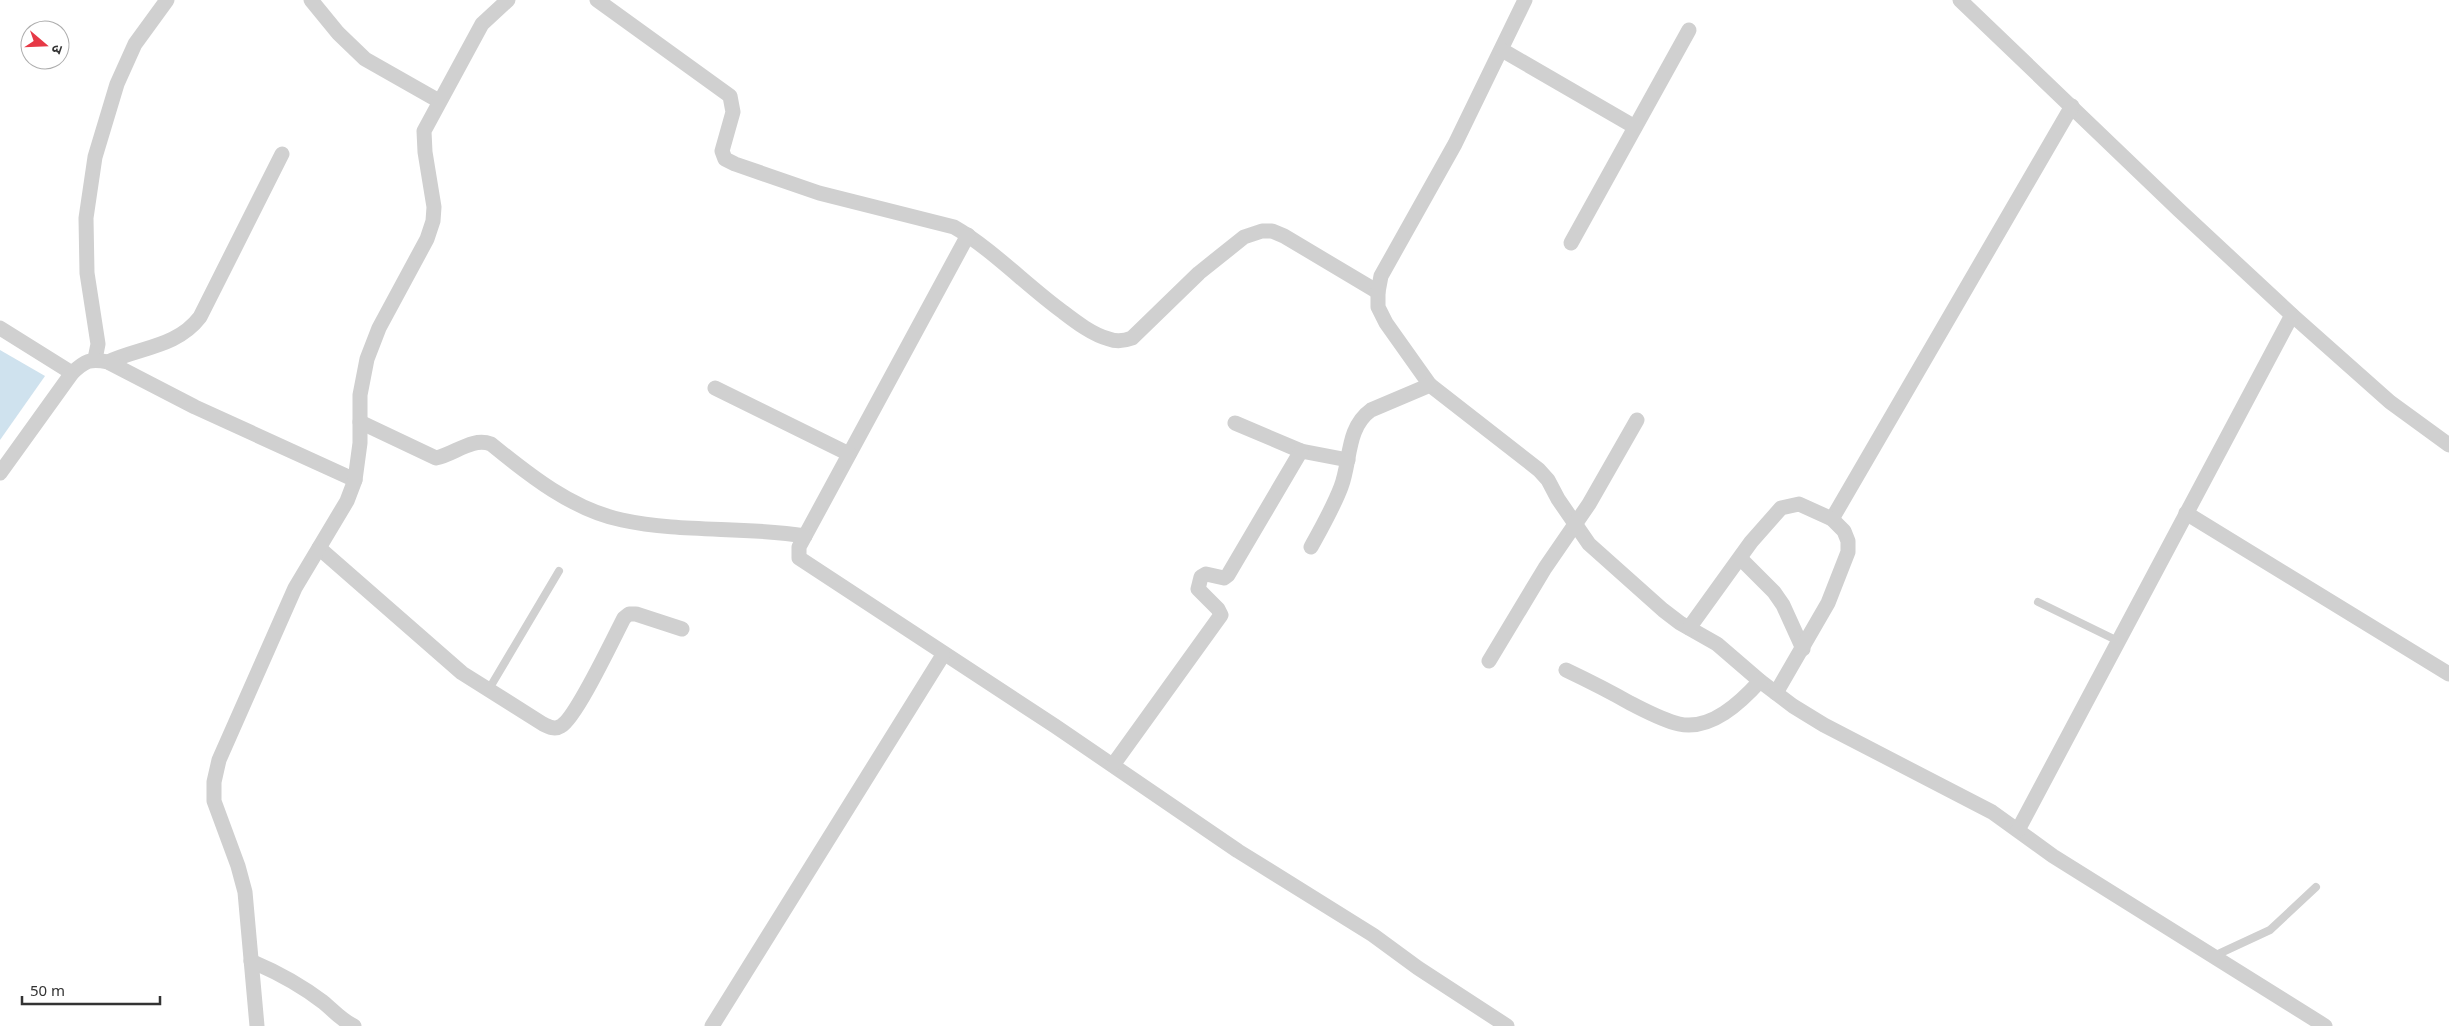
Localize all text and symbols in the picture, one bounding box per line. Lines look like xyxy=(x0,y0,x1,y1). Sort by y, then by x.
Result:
north arrow xyxy=(20,20,70,70)
text: उ xyxy=(47,42,68,57)
scale bar xyxy=(22,974,160,1006)
text: 50 m xyxy=(30,980,65,1000)

